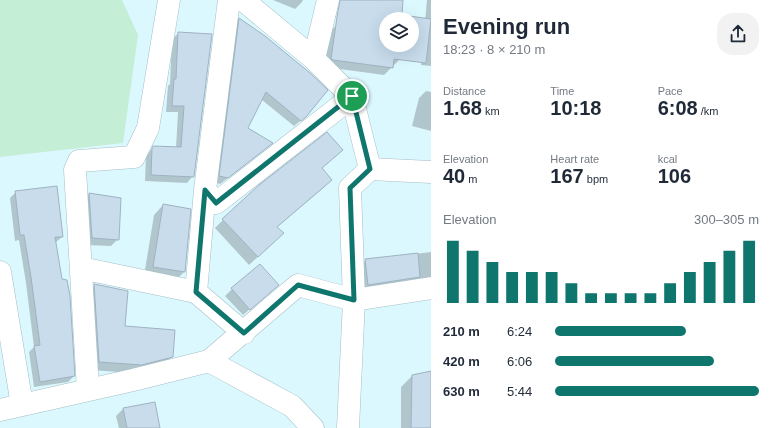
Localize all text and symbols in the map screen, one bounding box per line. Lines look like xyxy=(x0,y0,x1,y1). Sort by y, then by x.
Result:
map controls xyxy=(379,12,419,52)
button: layers xyxy=(379,12,419,52)
button: share xyxy=(717,13,759,55)
text: Evening run xyxy=(443,14,570,39)
text: 18:23 · 8 × 210 m xyxy=(443,42,545,57)
pin xyxy=(335,79,369,113)
icon: arrive xyxy=(341,85,363,107)
text: Distance xyxy=(443,85,486,97)
text: Time xyxy=(550,85,574,97)
text: Pace xyxy=(658,85,683,97)
text: 1.68 xyxy=(443,97,482,119)
text: 10:18 xyxy=(550,97,601,119)
text: 6:08 xyxy=(658,97,698,119)
text: km xyxy=(482,105,500,117)
text: /km xyxy=(698,105,718,117)
text: Elevation xyxy=(443,153,488,165)
text: Heart rate xyxy=(550,153,599,165)
text: kcal xyxy=(658,153,677,165)
text: 40 xyxy=(443,165,465,187)
text: 167 xyxy=(550,165,584,187)
text: 106 xyxy=(658,165,691,187)
text: m xyxy=(465,173,477,185)
text: bpm xyxy=(584,173,608,185)
text: Elevation xyxy=(443,212,496,227)
text: 300–305 m xyxy=(694,212,759,227)
text: 210 m xyxy=(443,324,480,339)
text: 6:24 xyxy=(507,324,532,339)
text: 420 m xyxy=(443,354,480,369)
text: 6:06 xyxy=(507,354,532,369)
text: 630 m xyxy=(443,384,480,399)
text: 5:44 xyxy=(507,384,532,399)

